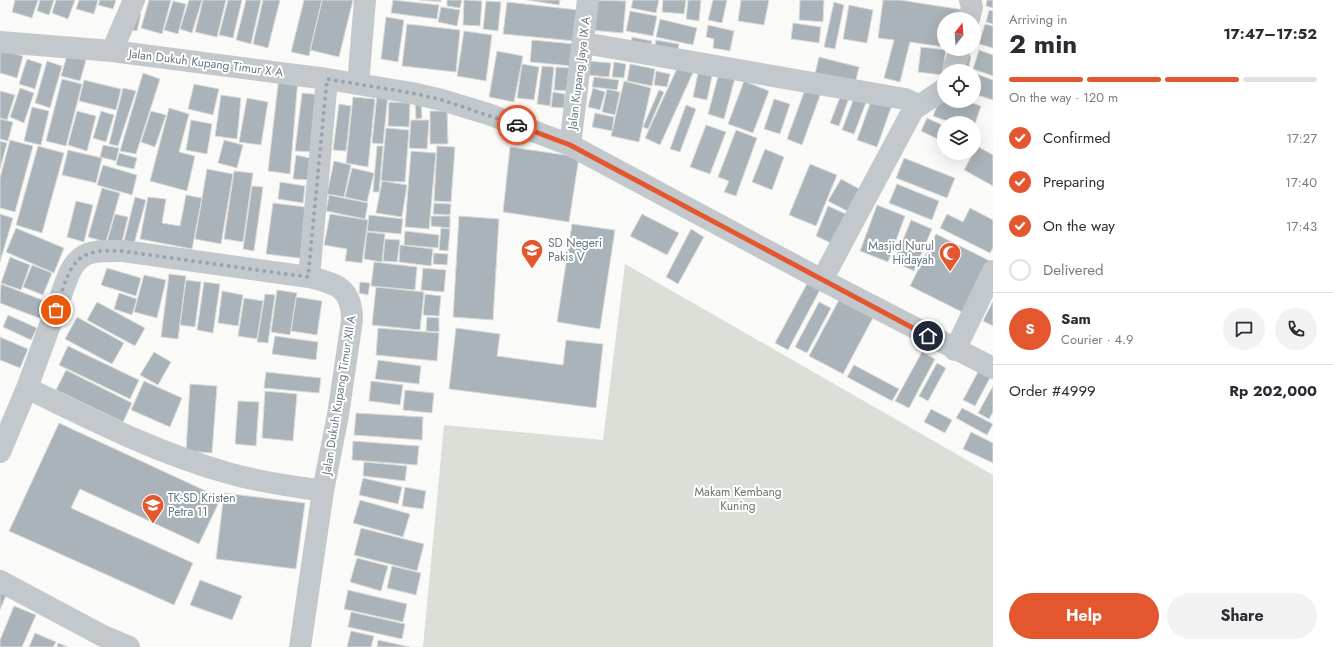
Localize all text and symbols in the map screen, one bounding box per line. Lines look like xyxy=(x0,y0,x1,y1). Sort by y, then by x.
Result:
text: Arriving in xyxy=(1009,10,1067,29)
north arrow xyxy=(937,12,981,56)
map controls xyxy=(937,12,981,160)
street label: Jalan Kupang Jaya IX A xyxy=(563,15,595,132)
text: 17:47–17:52 xyxy=(1223,23,1317,45)
text: 2 min xyxy=(1009,25,1077,63)
street label: Jalan Dukuh Kupang Timur X A xyxy=(126,44,284,81)
button: locate xyxy=(937,64,981,108)
text: On the way · 120 m xyxy=(1009,88,1118,107)
courier xyxy=(497,105,537,145)
icon: car xyxy=(506,114,528,136)
button: layers xyxy=(937,116,981,160)
icon: check xyxy=(1009,127,1031,149)
text: Confirmed xyxy=(1043,127,1111,149)
text: 17:27 xyxy=(1286,129,1317,148)
icon: check xyxy=(1009,171,1031,193)
text: Preparing xyxy=(1043,171,1105,193)
text: 17:40 xyxy=(1285,173,1317,192)
icon: check xyxy=(1009,215,1031,237)
text: On the way xyxy=(1043,215,1115,237)
text: 17:43 xyxy=(1286,217,1317,236)
place label: SD Negeri Pakis V xyxy=(548,234,602,266)
school or university icon: SD Negeri Pakis V xyxy=(519,237,545,270)
place label: Masjid Nurul Hidayah xyxy=(868,237,934,269)
mosque icon: Masjid Nurul Hidayah xyxy=(937,240,963,273)
text: Delivered xyxy=(1043,259,1104,281)
pin xyxy=(39,293,73,327)
icon: bag xyxy=(45,299,67,321)
text: Sam xyxy=(1061,308,1091,330)
button: chat xyxy=(1223,308,1265,350)
button: phone xyxy=(1275,308,1317,350)
street label: Jalan Dukuh Kupang Timur XII A xyxy=(317,314,361,478)
text: S xyxy=(1025,318,1035,340)
pin xyxy=(911,319,945,353)
icon: home xyxy=(917,325,939,347)
text: Courier · 4.9 xyxy=(1061,330,1134,349)
text: Order #4999 xyxy=(1009,380,1096,402)
text: Rp 202,000 xyxy=(1229,380,1317,402)
park label: Makam Kembang Kuning xyxy=(694,483,782,515)
place label: TK-SD Kristen Petra 11 xyxy=(168,489,235,521)
school or university icon: TK-SD Kristen Petra 11 xyxy=(140,492,166,525)
button: Help xyxy=(1009,593,1159,639)
button: Share xyxy=(1167,593,1317,639)

